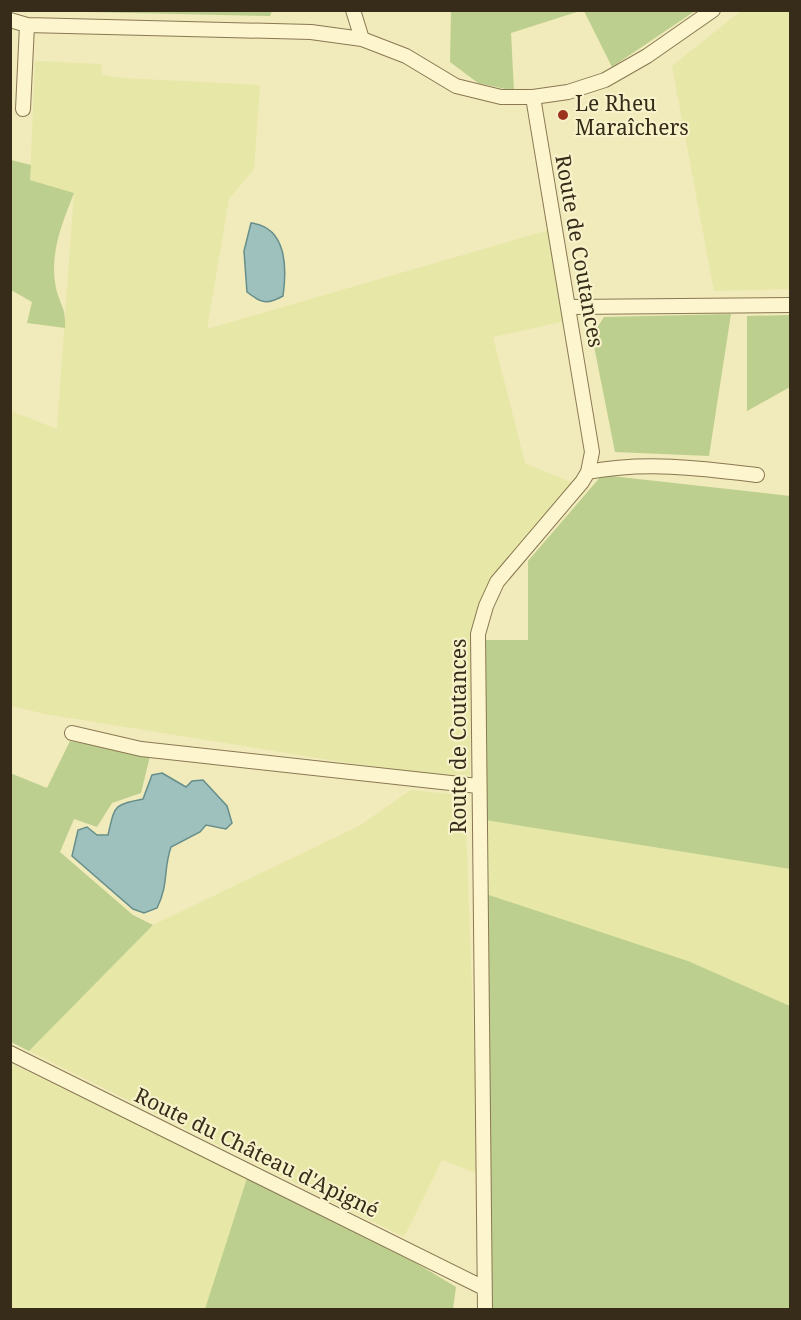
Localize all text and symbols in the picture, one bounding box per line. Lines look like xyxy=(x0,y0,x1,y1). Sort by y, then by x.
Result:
place label: Le Rheu Maraîchers xyxy=(575,89,689,141)
marker: Le Rheu Maraîchers xyxy=(556,108,570,122)
street label: Route de Coutances xyxy=(549,153,611,349)
street label: Route de Coutances xyxy=(444,638,472,834)
street label: Route du Château d'Apigné xyxy=(130,1081,384,1223)

